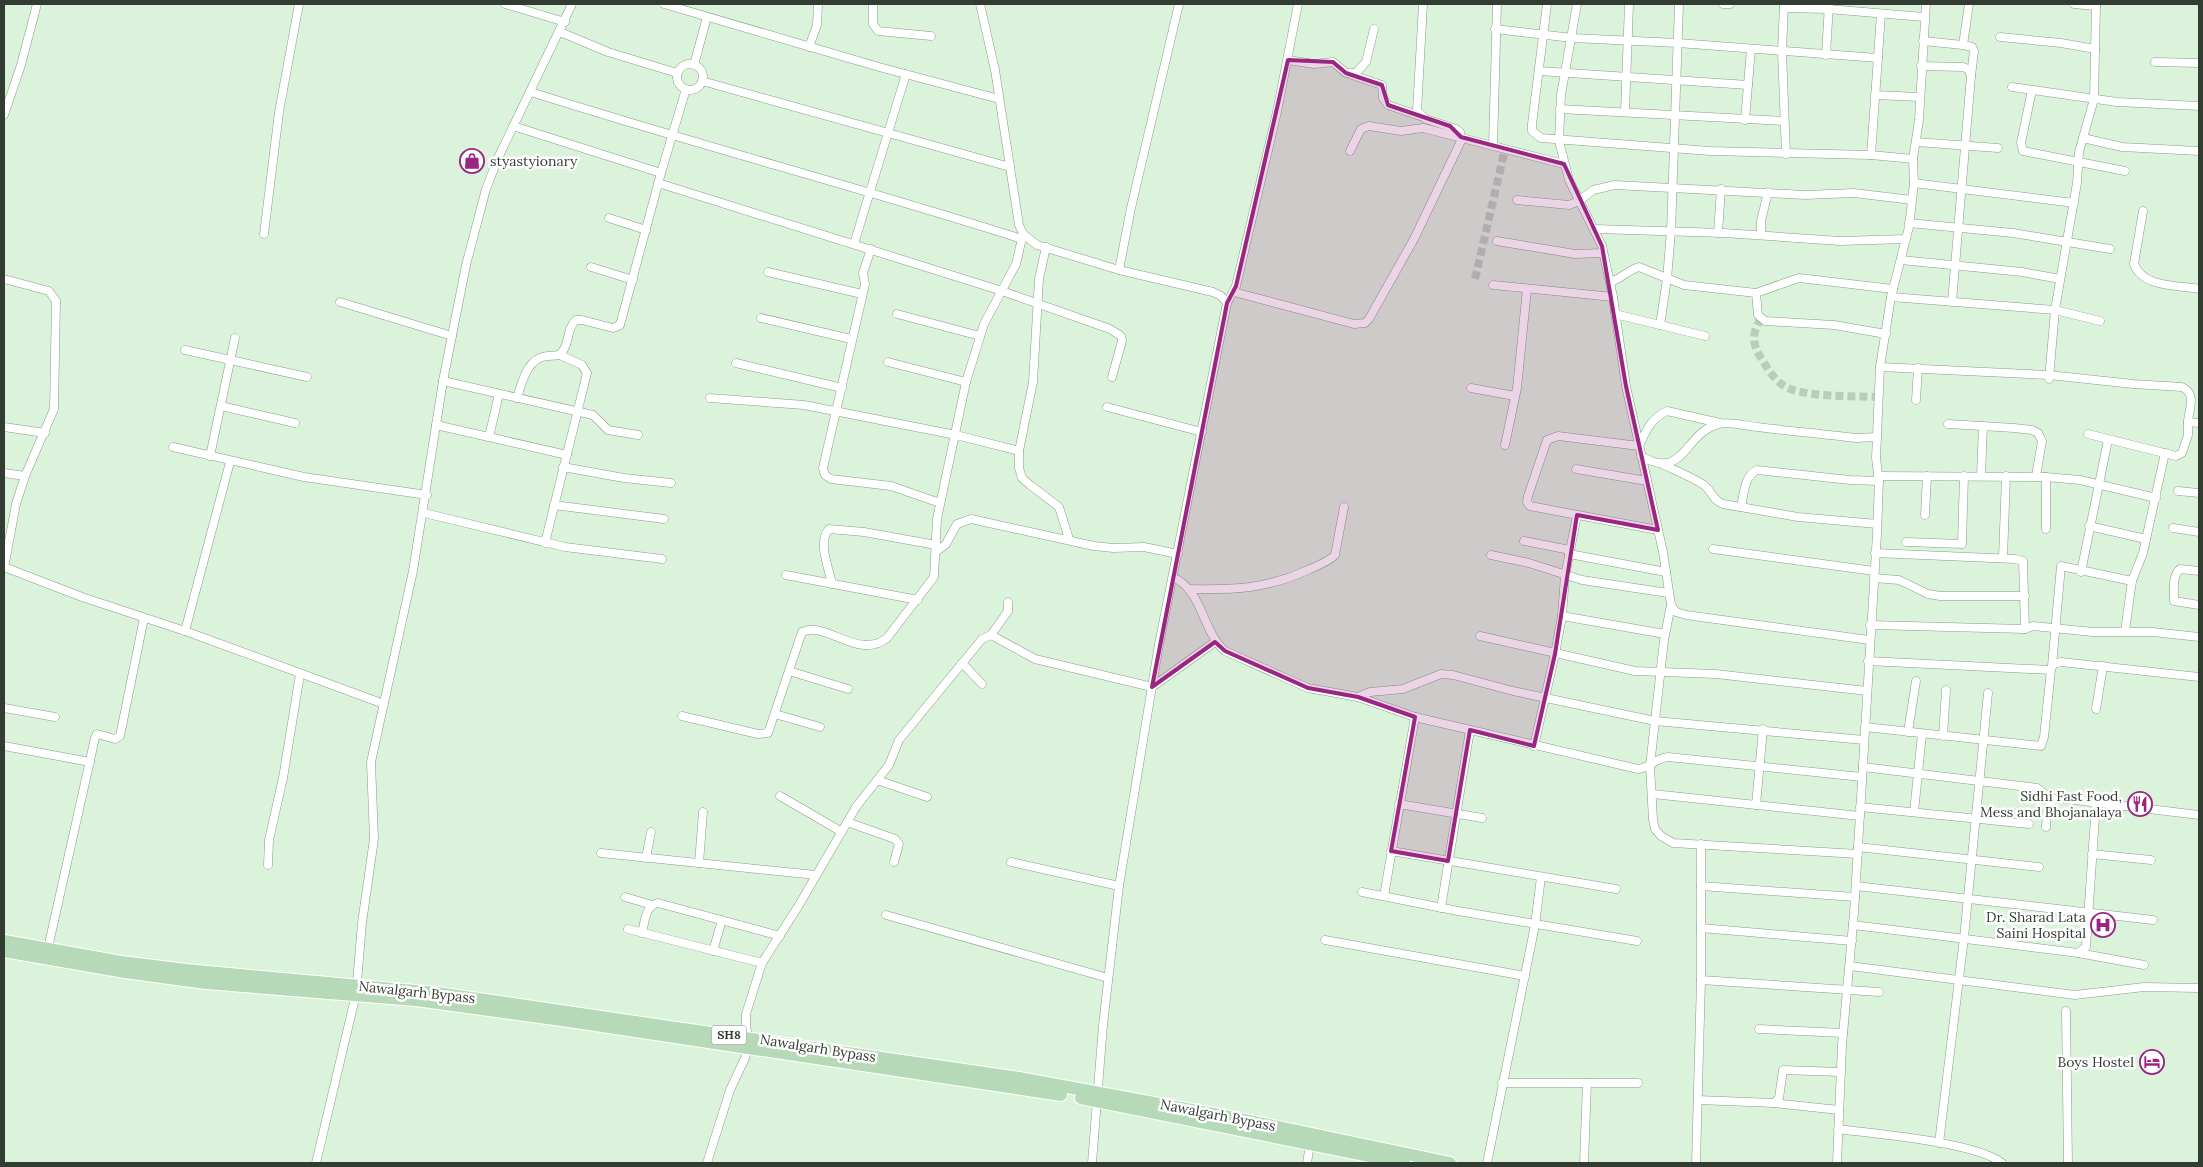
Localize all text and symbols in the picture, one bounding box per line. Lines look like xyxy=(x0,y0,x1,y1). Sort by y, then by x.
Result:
shop icon: styastyionary xyxy=(459,148,485,174)
place label: styastyionary xyxy=(490,152,578,170)
place label: Sidhi Fast Food, Mess and Bhojanalaya xyxy=(1980,787,2122,821)
restaurant icon: Sidhi Fast Food, Mess and Bhojanalaya xyxy=(2127,791,2153,817)
place label: Dr. Sharad Lata Saini Hospital xyxy=(1986,908,2086,942)
hospital icon: Dr. Sharad Lata Saini Hospital xyxy=(2090,912,2116,938)
street label: Nawalgarh Bypass xyxy=(358,977,476,1007)
road number: SH8 xyxy=(712,1026,746,1044)
street label: Nawalgarh Bypass xyxy=(759,1030,877,1066)
hotel icon: Boys Hostel xyxy=(2139,1049,2165,1075)
place label: Boys Hostel xyxy=(2058,1053,2134,1071)
street label: Nawalgarh Bypass xyxy=(1159,1095,1277,1135)

